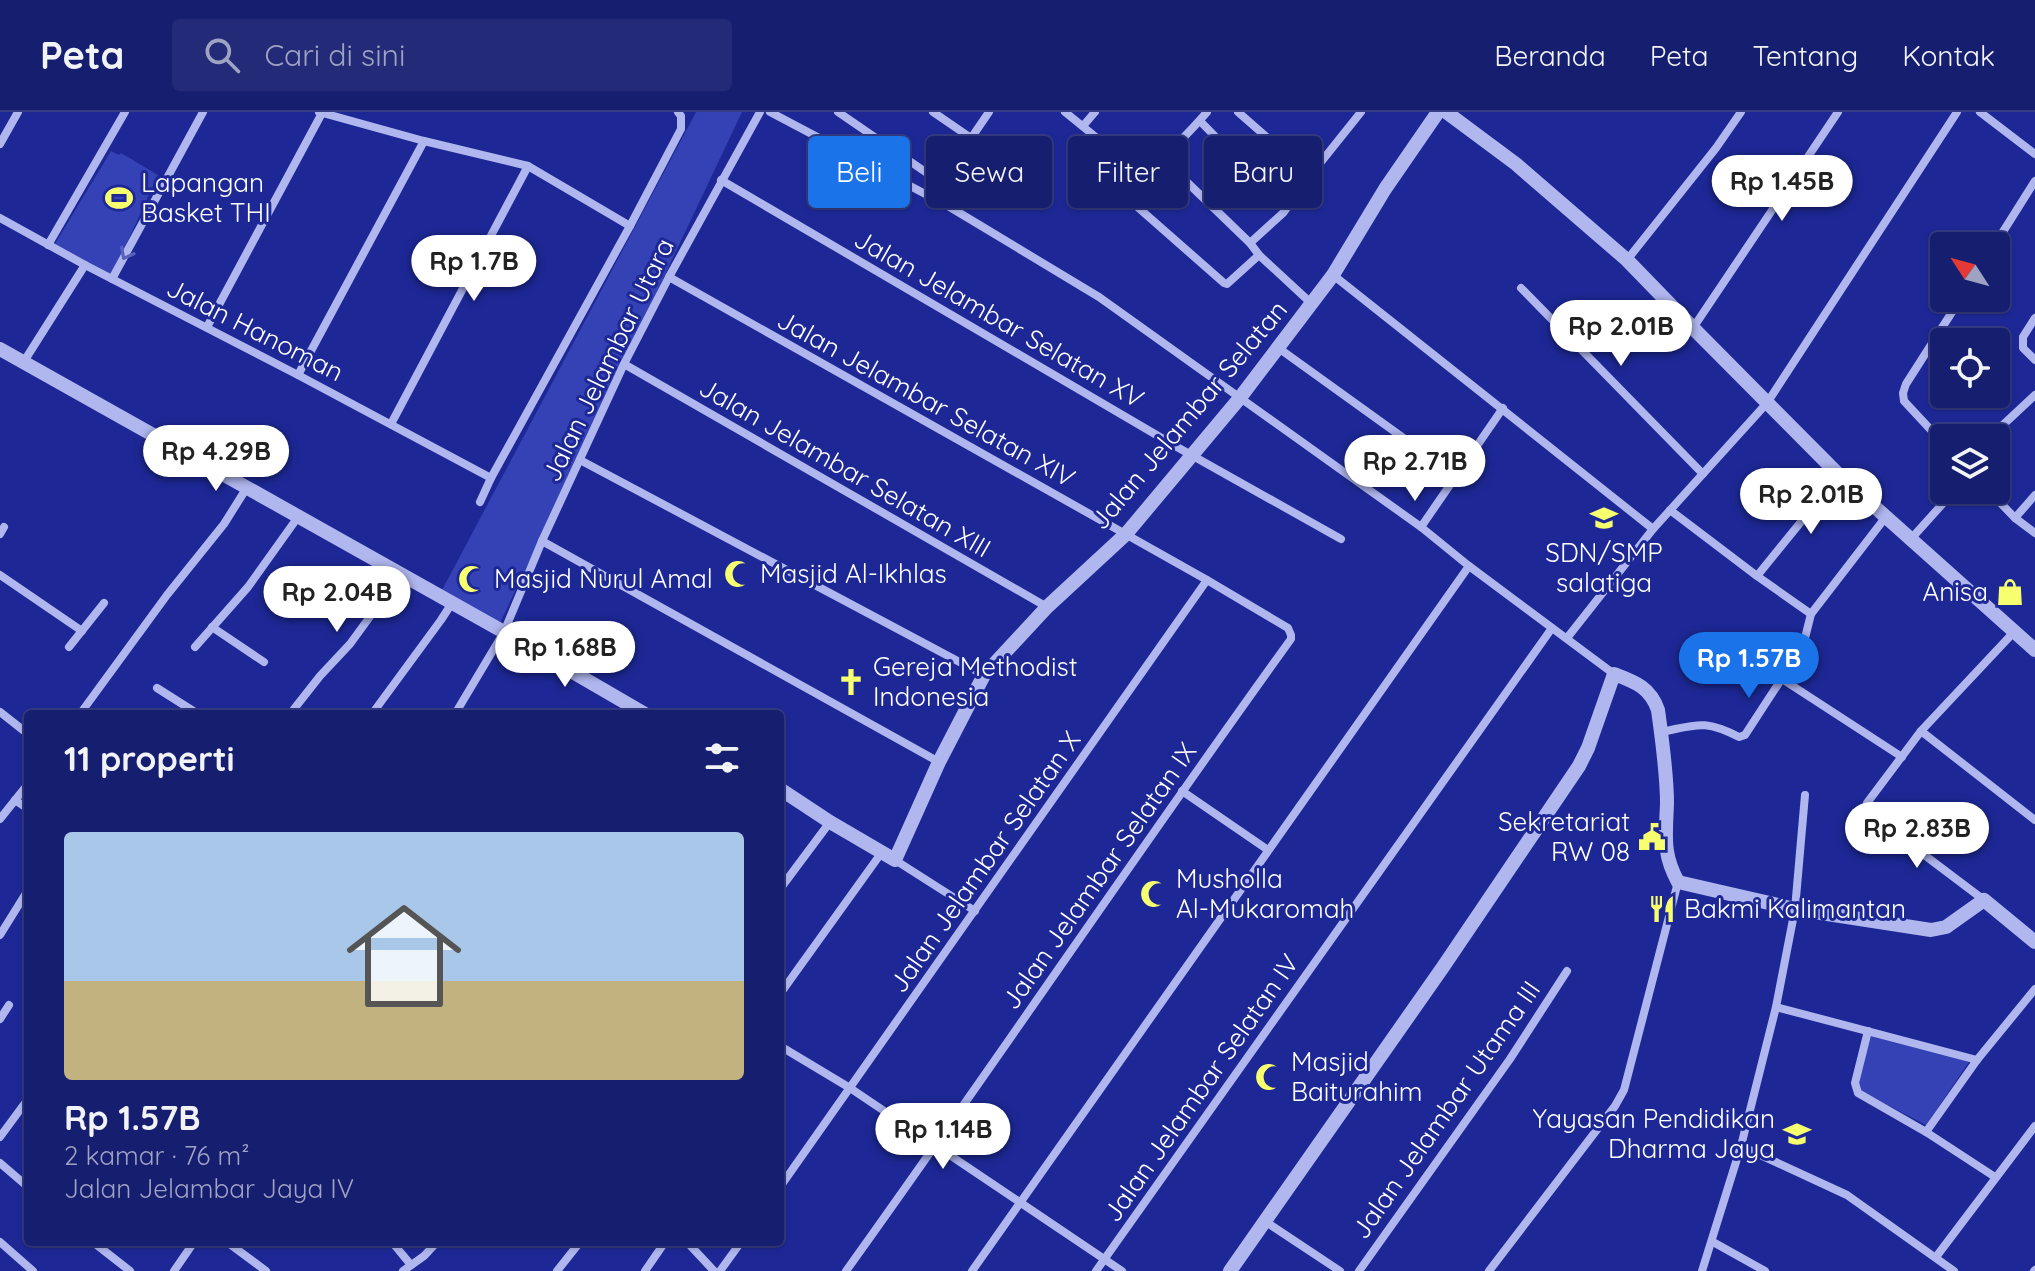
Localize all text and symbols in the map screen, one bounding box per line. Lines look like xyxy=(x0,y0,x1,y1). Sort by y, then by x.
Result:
search box xyxy=(172,19,732,91)
text: Peta xyxy=(40,31,124,79)
icon: search xyxy=(200,33,244,77)
text: Cari di sini xyxy=(264,36,405,74)
text: Beranda xyxy=(1494,38,1606,73)
text: Peta xyxy=(1650,38,1708,73)
text: Tentang xyxy=(1752,38,1858,73)
text: Kontak xyxy=(1902,38,1995,73)
chip: Beli xyxy=(808,136,910,208)
chip: Sewa xyxy=(926,136,1052,208)
chip: Filter xyxy=(1068,136,1188,208)
chip: Baru xyxy=(1204,136,1322,208)
pin: Rp 1.45B xyxy=(1699,155,1865,223)
text: Rp 1.45B xyxy=(1730,164,1834,197)
place label: Lapangan Basket THI xyxy=(141,166,271,229)
sports icon: Lapangan Basket THI xyxy=(104,183,134,213)
street label: Jalan Jelambar Selatan XV xyxy=(849,222,1150,415)
north arrow xyxy=(1930,232,2010,312)
map controls xyxy=(1930,232,2010,504)
street label: Jalan Jelambar Utara xyxy=(534,233,681,487)
pin: Rp 1.7B xyxy=(400,235,548,303)
text: Rp 1.7B xyxy=(429,244,519,277)
one-way arrow xyxy=(120,246,135,261)
street label: Jalan Hanoman xyxy=(161,271,349,388)
street label: Jalan Jelambar Selatan xyxy=(1083,293,1294,536)
pin: Rp 2.01B xyxy=(1538,300,1704,368)
street label: Jalan Jelambar Selatan XIV xyxy=(772,303,1081,494)
text: Rp 2.01B xyxy=(1568,309,1674,342)
button: locate xyxy=(1930,328,2010,408)
street label: Jalan Jelambar Selatan XIII xyxy=(694,370,997,565)
button: layers xyxy=(1930,424,2010,504)
pin: Rp 4.29B xyxy=(133,425,299,493)
text: Rp 4.29B xyxy=(161,434,271,467)
pin: Rp 2.71B xyxy=(1332,435,1498,503)
text: Rp 2.71B xyxy=(1362,444,1468,477)
pin: Rp 2.01B xyxy=(1728,468,1894,536)
text: Rp 2.01B xyxy=(1758,477,1864,510)
school or university icon: SDN/SMP salatiga xyxy=(1589,503,1619,533)
place label: SDN/SMP salatiga xyxy=(1545,536,1663,599)
place label: Masjid Al-Ikhlas xyxy=(760,557,947,590)
mosque icon: Masjid Al-Ikhlas xyxy=(723,559,753,589)
place label: Masjid Nurul Amal xyxy=(494,562,713,595)
mosque icon: Masjid Nurul Amal xyxy=(457,564,487,594)
pin: Rp 2.04B xyxy=(254,566,420,634)
text: Rp 2.04B xyxy=(281,575,393,608)
place label: Anisa xyxy=(1922,575,1988,608)
shop icon: Anisa xyxy=(1995,577,2025,607)
pin: Rp 1.68B xyxy=(482,621,648,689)
text: Rp 1.68B xyxy=(513,630,617,663)
pin: Rp 1.57B xyxy=(1666,632,1832,700)
text: Rp 1.57B xyxy=(1697,641,1801,674)
place label: Gereja Methodist Indonesia xyxy=(873,650,1078,713)
church icon: Gereja Methodist Indonesia xyxy=(836,667,866,697)
street label: Jalan Jelambar Selatan X xyxy=(882,725,1087,999)
icon: filters xyxy=(700,736,744,780)
street label: Jalan Jelambar Selatan IX xyxy=(994,736,1203,1015)
text: 11 properti xyxy=(64,737,235,780)
pin: Rp 2.83B xyxy=(1834,802,2000,870)
place label: Sekretariat RW 08 xyxy=(1498,805,1630,868)
text: Rp 2.83B xyxy=(1863,811,1971,844)
public building icon: Sekretariat RW 08 xyxy=(1637,822,1667,852)
place label: Musholla Al-Mukaromah xyxy=(1176,862,1354,925)
mosque icon: Musholla Al-Mukaromah xyxy=(1139,879,1169,909)
icon: home xyxy=(332,884,476,1028)
place label: Bakmi Kalimantan xyxy=(1684,892,1906,925)
restaurant icon: Bakmi Kalimantan xyxy=(1647,894,1677,924)
street label: Jalan Jelambar Selatan IV xyxy=(1095,947,1306,1228)
street label: Jalan Jelambar Utama III xyxy=(1344,974,1547,1245)
place label: Masjid Baiturahim xyxy=(1291,1045,1422,1108)
mosque icon: Masjid Baiturahim xyxy=(1254,1062,1284,1092)
text: Rp 1.57B xyxy=(64,1096,200,1139)
place label: Yayasan Pendidikan Dharma Jaya xyxy=(1533,1102,1775,1165)
pin: Rp 1.14B xyxy=(860,1103,1026,1171)
text: Rp 1.14B xyxy=(893,1112,993,1145)
school or university icon: Yayasan Pendidikan Dharma Jaya xyxy=(1782,1119,1812,1149)
text: 2 kamar · 76 m² xyxy=(64,1139,249,1172)
text: Jalan Jelambar Jaya IV xyxy=(64,1172,354,1205)

